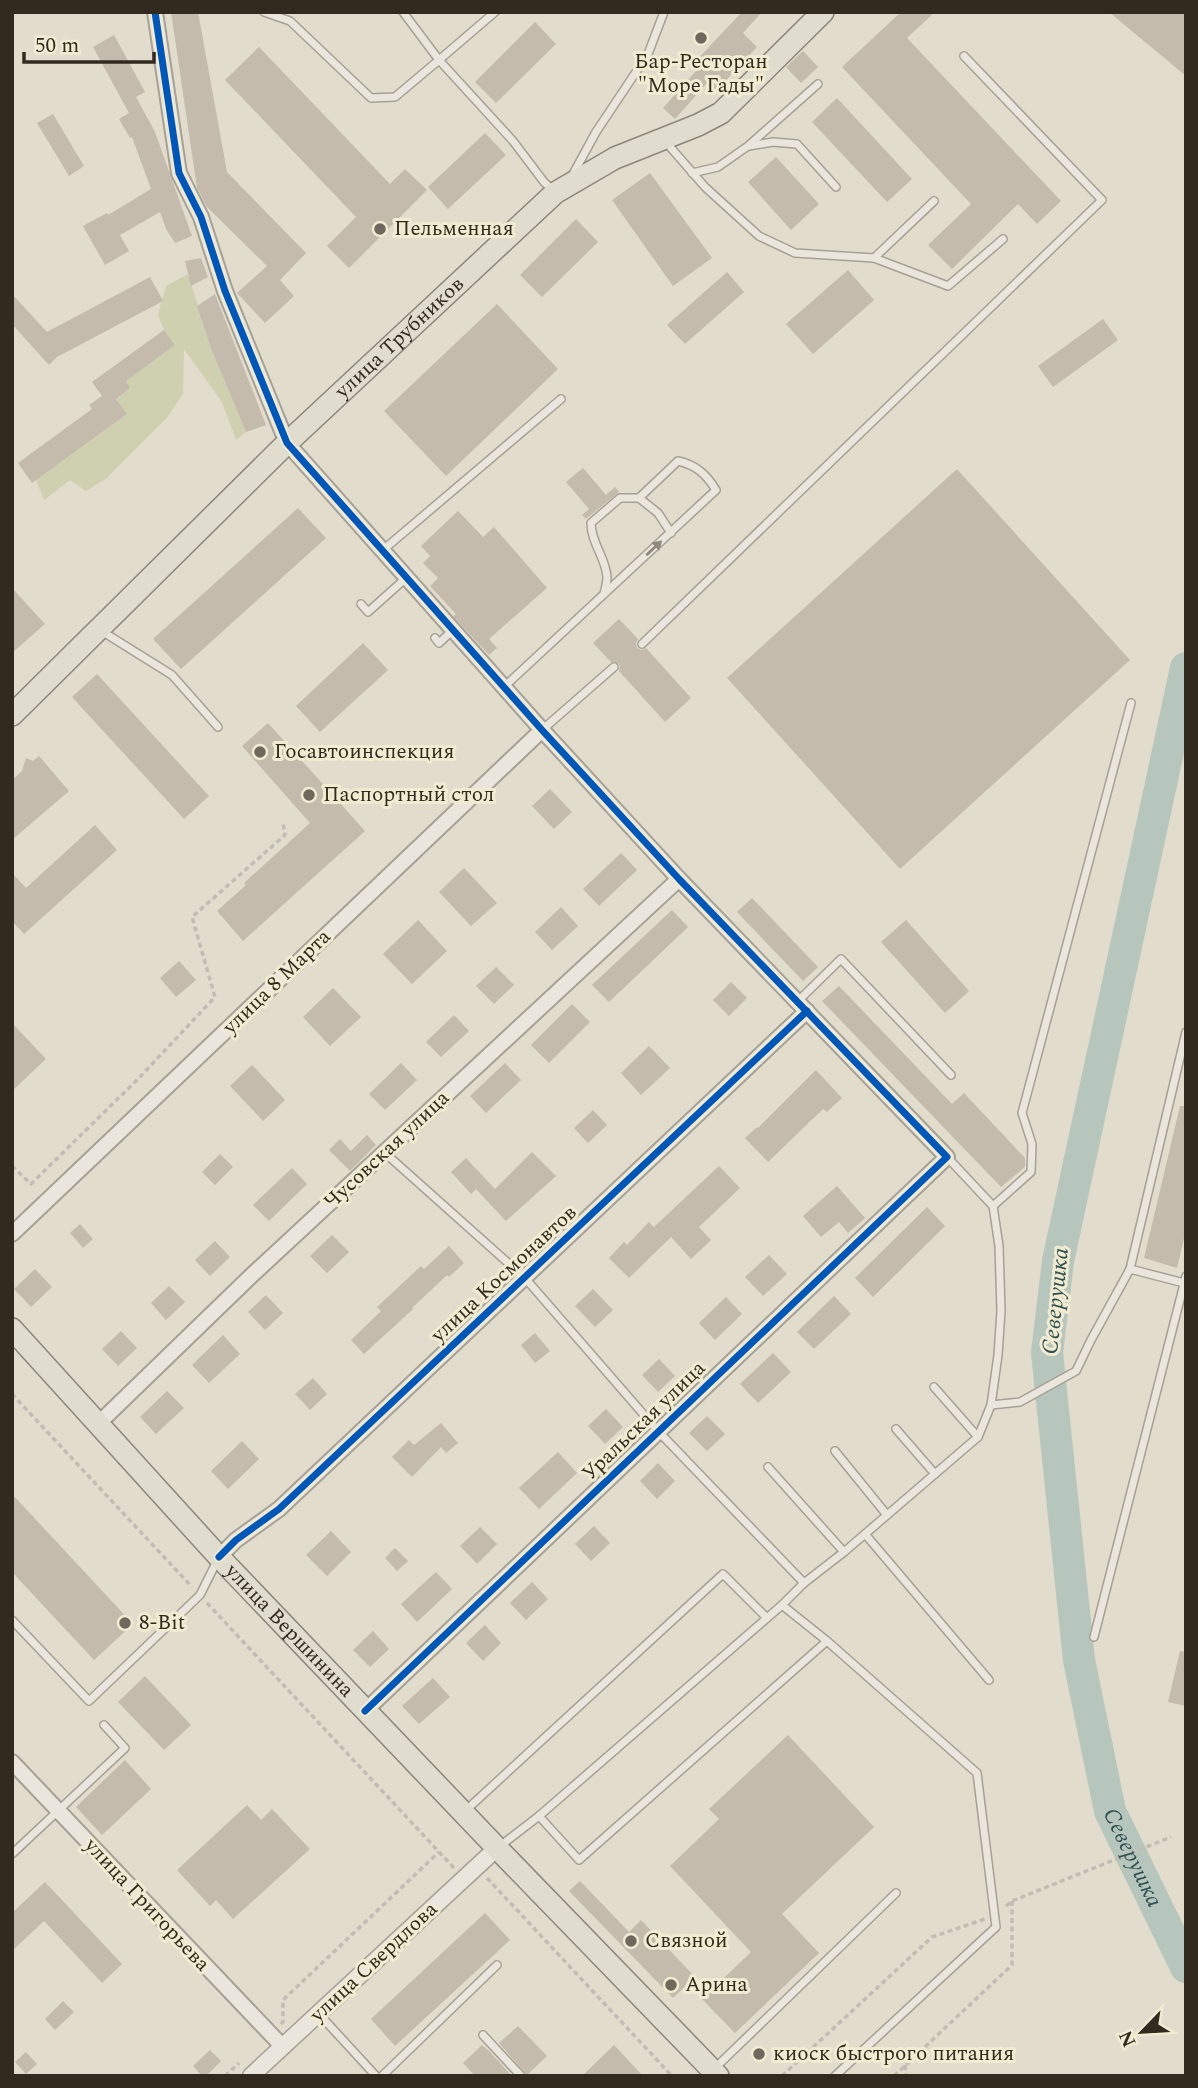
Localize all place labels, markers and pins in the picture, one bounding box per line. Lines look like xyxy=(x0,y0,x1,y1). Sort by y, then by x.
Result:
marker: Бар-Ресторан "Море Гады" xyxy=(693,30,709,46)
place label: Бар-Ресторан "Море Гады" xyxy=(634,46,768,102)
place label: Пельменная xyxy=(394,213,514,245)
marker: Пельменная xyxy=(372,221,388,237)
place label: Госавтоинспекция xyxy=(274,736,455,768)
marker: Госавтоинспекция xyxy=(252,744,268,760)
place label: Паспортный стол xyxy=(323,779,494,811)
marker: Паспортный стол xyxy=(301,787,317,803)
place label: 8-Bit xyxy=(139,1607,185,1639)
marker: 8-Bit xyxy=(117,1615,133,1631)
place label: Связной xyxy=(645,1925,728,1957)
marker: Связной xyxy=(623,1933,639,1949)
place label: Арина xyxy=(685,1969,749,2001)
marker: Арина xyxy=(663,1977,679,1993)
place label: киоск быстрого питания xyxy=(773,2038,1014,2070)
marker: киоск быстрого питания xyxy=(751,2046,767,2062)

